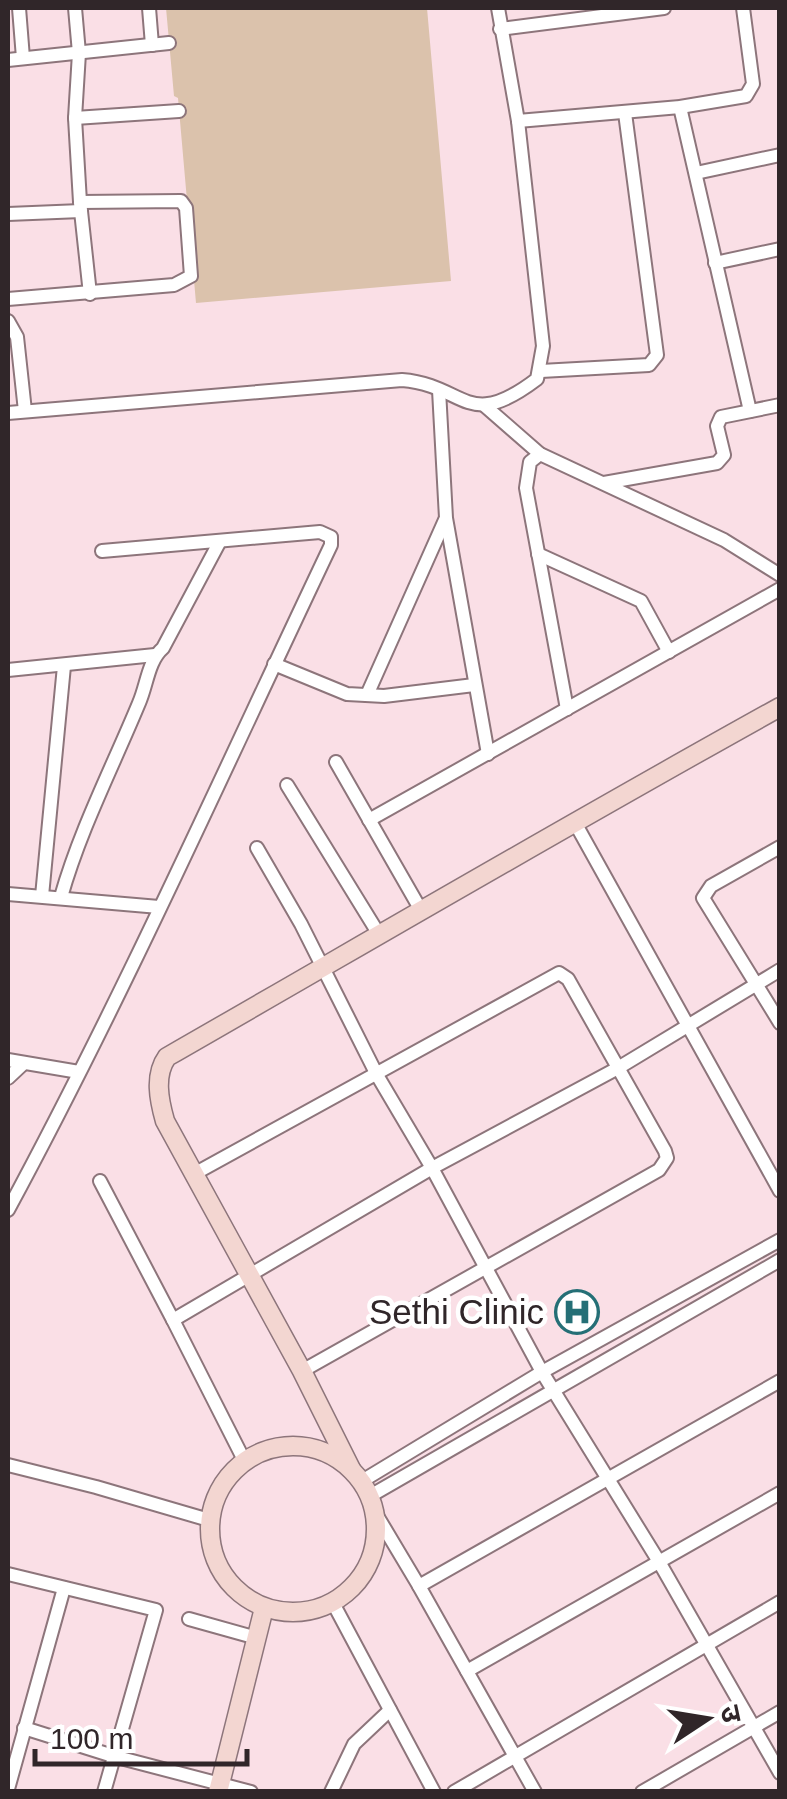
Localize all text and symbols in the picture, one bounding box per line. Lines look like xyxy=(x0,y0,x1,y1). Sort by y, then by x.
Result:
hospital icon: Sethi Clinic xyxy=(554,1289,600,1335)
place label: Sethi Clinic xyxy=(369,1292,544,1331)
north arrow xyxy=(657,1669,757,1769)
text: उ xyxy=(714,1703,748,1726)
scale bar xyxy=(35,1704,248,1766)
text: 100 m xyxy=(50,1722,133,1755)

